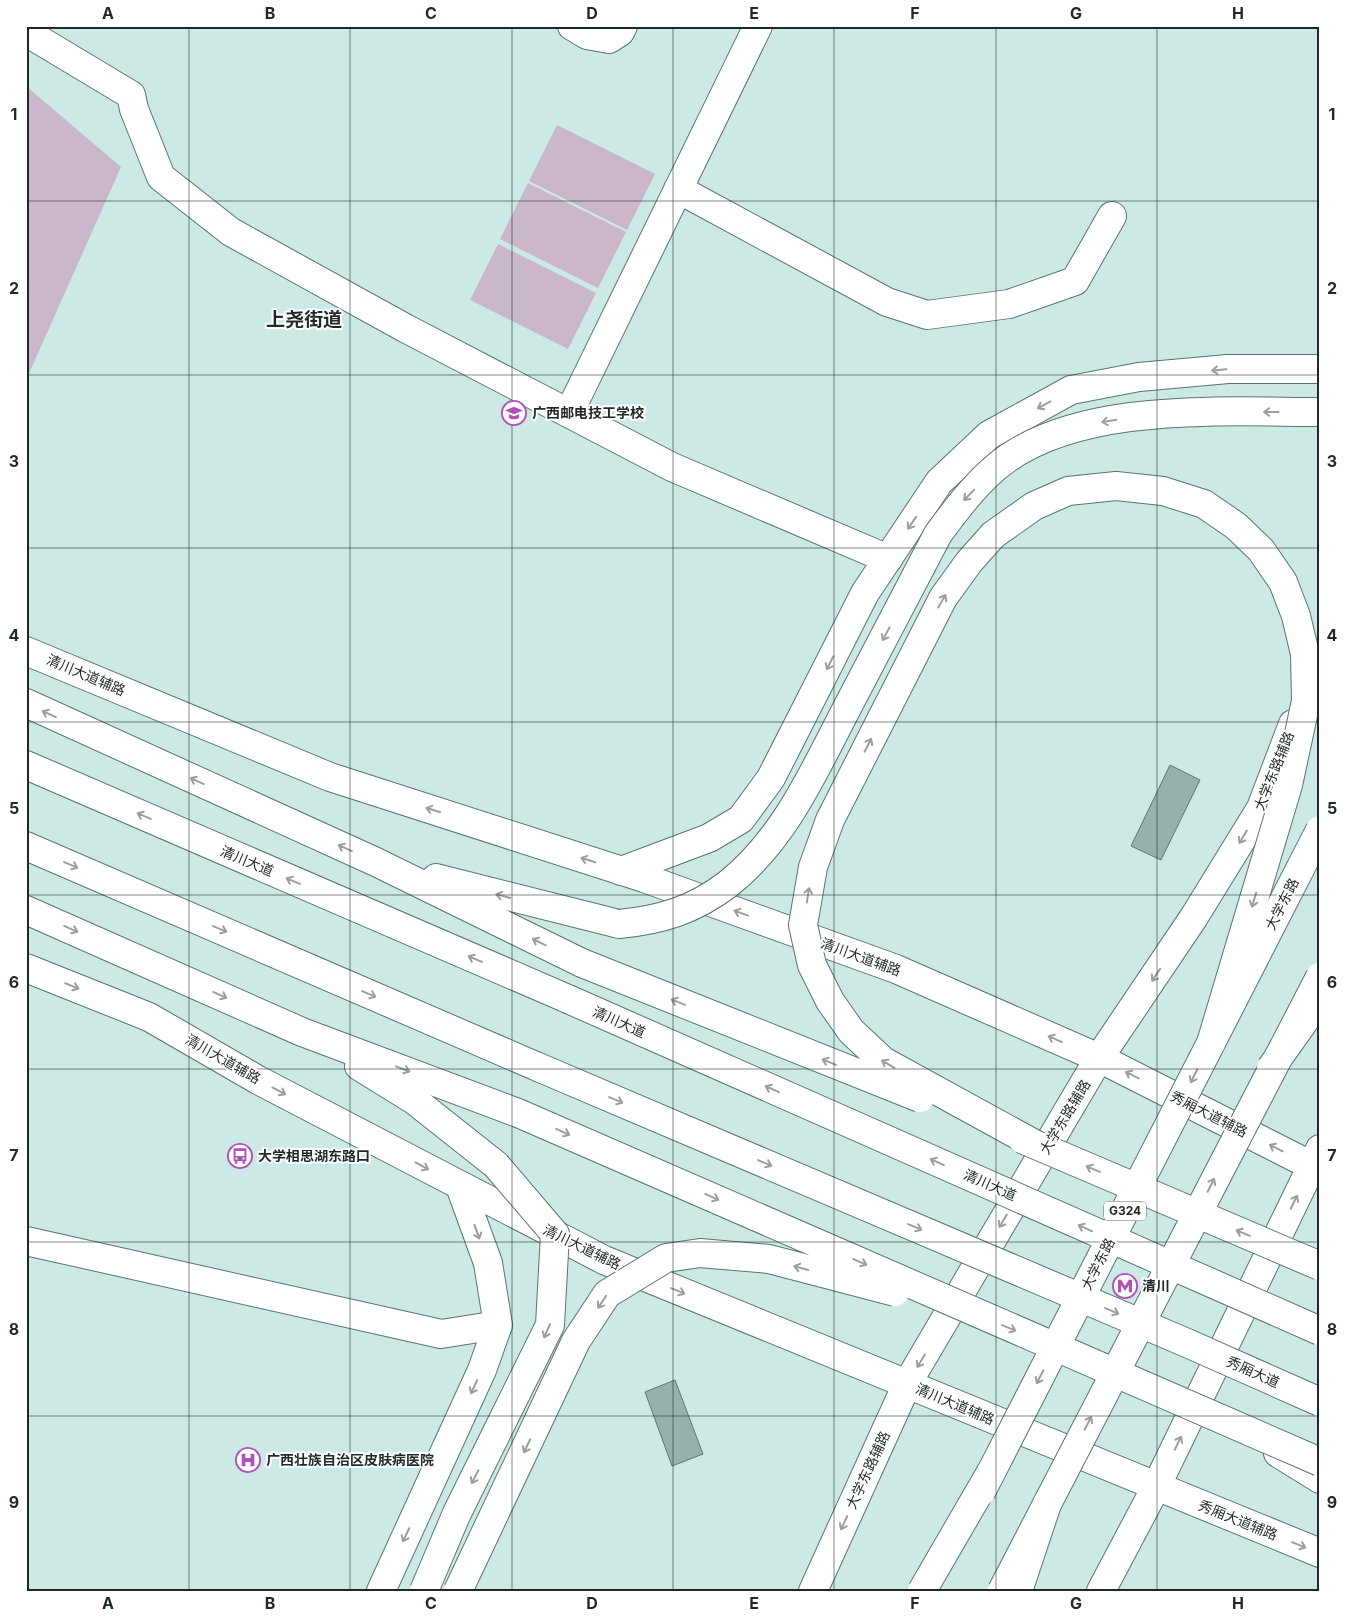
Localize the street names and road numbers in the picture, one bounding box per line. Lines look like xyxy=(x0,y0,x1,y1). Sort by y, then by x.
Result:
street label: 清川大道辅路 xyxy=(44,650,128,699)
street label: 大学东路辅路 xyxy=(1250,729,1297,813)
street label: 清川大道 xyxy=(218,842,276,879)
street label: 大学东路 xyxy=(1261,875,1302,933)
street label: 清川大道辅路 xyxy=(819,934,904,979)
street label: 清川大道 xyxy=(590,1002,648,1041)
street label: 清川大道辅路 xyxy=(183,1030,264,1087)
street label: 大学东路辅路 xyxy=(1036,1076,1093,1157)
street label: 秀厢大道辅路 xyxy=(1168,1087,1251,1140)
street label: 清川大道 xyxy=(961,1165,1019,1204)
road number: G324 xyxy=(1104,1202,1146,1220)
street label: 清川大道辅路 xyxy=(541,1220,624,1273)
street label: 大学东路 xyxy=(1077,1235,1118,1293)
street label: 秀厢大道 xyxy=(1224,1352,1282,1391)
street label: 清川大道辅路 xyxy=(913,1379,997,1428)
street label: 大学东路辅路 xyxy=(842,1428,893,1511)
street label: 秀厢大道辅路 xyxy=(1196,1496,1280,1543)

